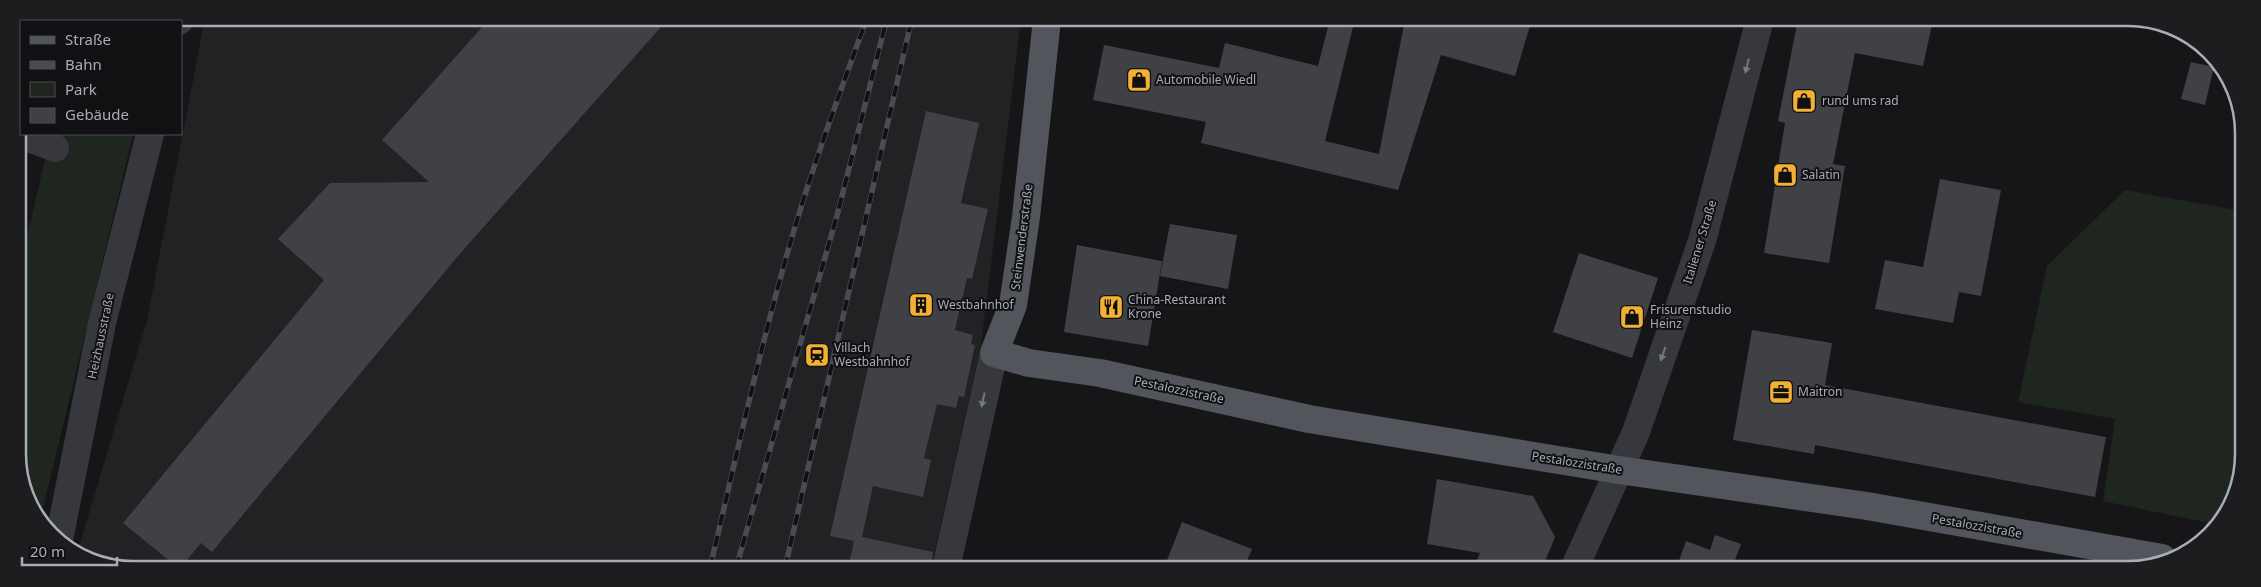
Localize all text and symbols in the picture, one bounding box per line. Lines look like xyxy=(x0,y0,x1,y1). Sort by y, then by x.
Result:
legend xyxy=(20,20,182,135)
text: Straße xyxy=(65,29,111,49)
text: Bahn xyxy=(65,54,102,74)
one-way arrow xyxy=(1743,59,1751,74)
shop icon: Automobile Wiedl xyxy=(1126,67,1152,93)
place label: Automobile Wiedl xyxy=(1156,71,1256,88)
text: Park xyxy=(65,79,97,99)
shop icon: rund ums rad xyxy=(1791,88,1817,114)
place label: rund ums rad xyxy=(1822,92,1899,109)
text: Gebäude xyxy=(65,104,129,124)
shop icon: Salatin xyxy=(1772,162,1798,188)
place label: Salatin xyxy=(1802,166,1840,183)
street label: Steinwenderstraße xyxy=(1007,183,1036,291)
street label: Italiener Straße xyxy=(1679,198,1720,286)
street label: Heizhausstraße xyxy=(83,291,118,380)
place label: China-Restaurant Krone xyxy=(1128,291,1226,322)
building icon: Westbahnhof xyxy=(908,292,934,318)
restaurant icon: China-Restaurant Krone xyxy=(1098,294,1124,320)
place label: Westbahnhof xyxy=(938,296,1014,313)
place label: Frisurenstudio Heinz xyxy=(1650,301,1732,332)
shop icon: Frisurenstudio Heinz xyxy=(1619,304,1645,330)
place label: Villach Westbahnhof xyxy=(834,339,910,370)
station icon: Villach Westbahnhof xyxy=(804,342,830,368)
one-way arrow xyxy=(1659,346,1666,361)
street label: Pestalozzistraße xyxy=(1133,372,1226,407)
office icon: Maitron xyxy=(1768,379,1794,405)
place label: Maitron xyxy=(1798,383,1842,400)
one-way arrow xyxy=(978,393,986,409)
street label: Pestalozzistraße xyxy=(1531,447,1624,478)
street label: Pestalozzistraße xyxy=(1931,509,2024,542)
scale bar xyxy=(22,534,118,566)
text: 20 m xyxy=(30,541,65,561)

